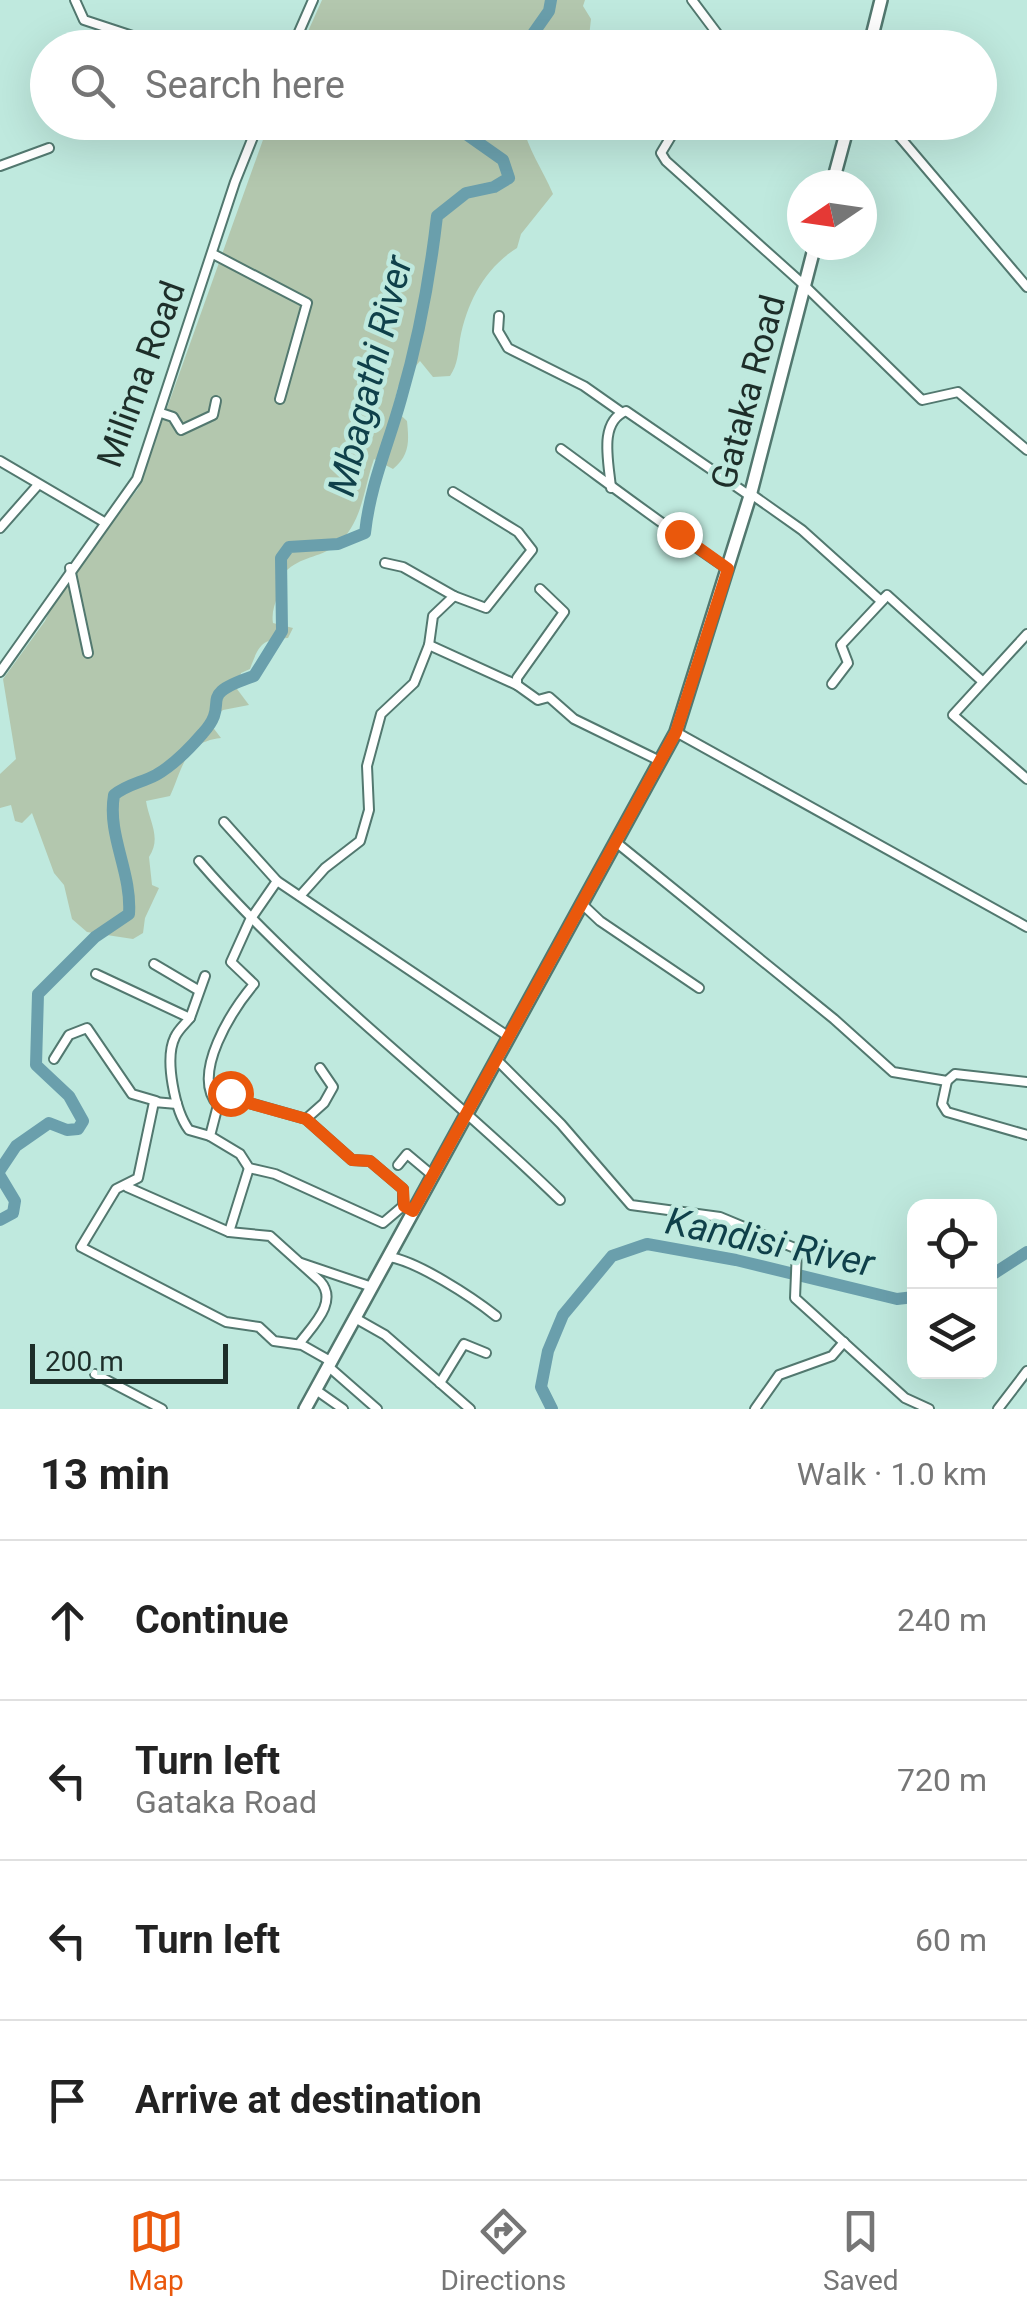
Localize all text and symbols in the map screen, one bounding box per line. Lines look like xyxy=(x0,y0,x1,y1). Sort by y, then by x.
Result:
search box xyxy=(30,30,997,140)
icon: search xyxy=(65,58,120,113)
text: Search here xyxy=(145,63,345,107)
north arrow xyxy=(787,170,877,260)
water label: Mbagathi River xyxy=(319,250,421,501)
street label: Milima Road xyxy=(89,276,194,473)
street label: Gataka Road xyxy=(703,291,794,494)
route end xyxy=(657,512,703,558)
route start xyxy=(208,1071,254,1117)
water label: Kandisi River xyxy=(662,1198,880,1286)
map controls xyxy=(907,1199,997,1379)
button: locate xyxy=(907,1199,997,1289)
button: layers xyxy=(907,1289,997,1379)
scale bar xyxy=(30,1339,228,1384)
text: 200 m xyxy=(45,1345,124,1378)
text: 13 min xyxy=(40,1450,170,1499)
text: Walk · 1.0 km xyxy=(797,1455,987,1493)
icon: ahead xyxy=(40,1593,95,1648)
text: Continue xyxy=(135,1598,289,1642)
text: 240 m xyxy=(897,1601,987,1639)
text: Turn left xyxy=(135,1739,280,1783)
icon: left xyxy=(40,1753,95,1808)
text: 720 m xyxy=(897,1761,987,1799)
text: Gataka Road xyxy=(135,1783,317,1821)
icon: left xyxy=(40,1913,95,1968)
text: Turn left xyxy=(135,1918,280,1962)
text: 60 m xyxy=(915,1921,987,1959)
icon: arrive xyxy=(40,2073,95,2128)
text: Arrive at destination xyxy=(135,2078,482,2122)
tab: Map xyxy=(128,2204,184,2297)
tab: Directions xyxy=(440,2204,566,2297)
tab: Saved xyxy=(823,2204,899,2297)

